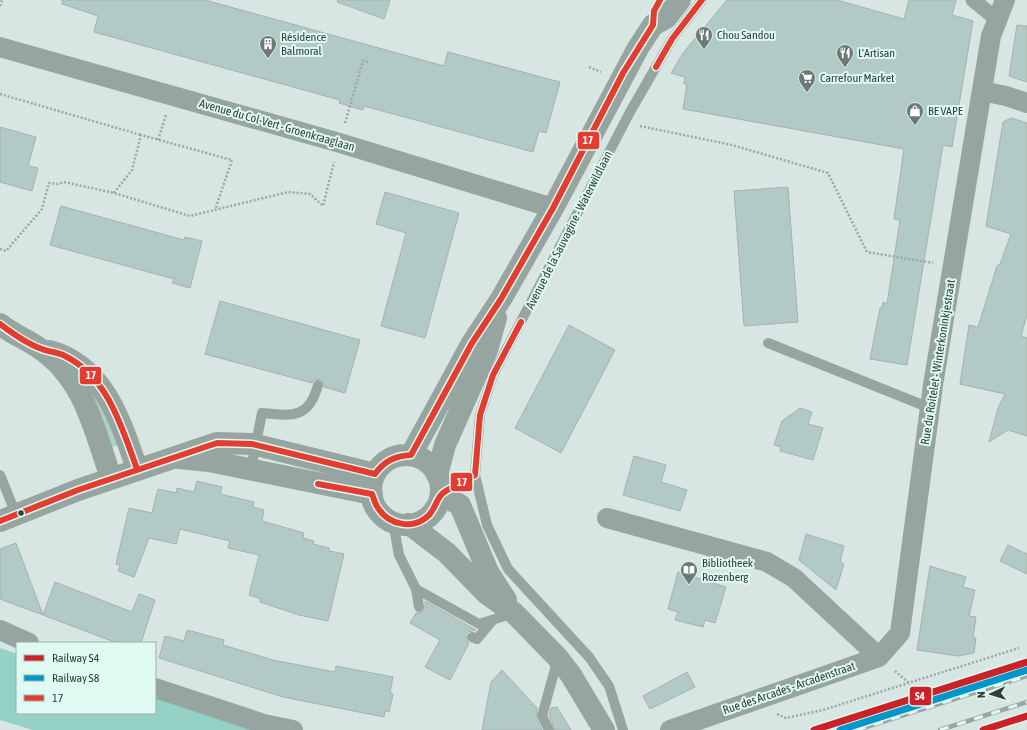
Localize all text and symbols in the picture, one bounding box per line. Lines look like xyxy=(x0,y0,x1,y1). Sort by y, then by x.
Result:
restaurant icon: Chou Sandou xyxy=(694,25,714,50)
place label: Chou Sandou xyxy=(717,28,775,42)
place label: Résidence Balmoral xyxy=(281,30,326,58)
building icon: Résidence Balmoral xyxy=(258,34,278,59)
restaurant icon: L'Artisan xyxy=(835,43,855,68)
place label: L'Artisan xyxy=(858,46,895,60)
supermarket icon: Carrefour Market xyxy=(797,68,817,93)
place label: Carrefour Market xyxy=(820,71,895,85)
street label: Avenue du Col-Vert - Groenkraaglaan xyxy=(198,96,356,154)
shop icon: BE VAPE xyxy=(905,101,925,126)
place label: BE VAPE xyxy=(928,104,963,118)
line badge: 17 xyxy=(577,131,600,150)
text: 17 xyxy=(583,134,593,146)
street label: Avenue de la Sauvagine - Waterwildlaan xyxy=(523,149,615,311)
street label: Rue du Roitelet - Winterkoninkjestraat xyxy=(918,278,958,446)
line badge: 17 xyxy=(79,366,102,385)
text: 17 xyxy=(86,369,96,381)
line badge: 17 xyxy=(450,472,473,492)
text: 17 xyxy=(457,476,467,488)
unlabelled marker xyxy=(16,508,26,518)
place label: Bibliotheek Rozenberg xyxy=(702,556,754,584)
library icon: Bibliotheek Rozenberg xyxy=(679,560,699,585)
legend xyxy=(16,642,156,714)
text: Railway S4 xyxy=(52,651,100,665)
street label: Rue des Arcades - Arcadenstraat xyxy=(721,659,858,717)
text: Railway S8 xyxy=(52,671,100,685)
north arrow xyxy=(971,674,1011,714)
line badge: S4 xyxy=(909,686,932,706)
text: S4 xyxy=(915,690,925,702)
text: 17 xyxy=(52,691,64,705)
text: N xyxy=(975,691,987,698)

